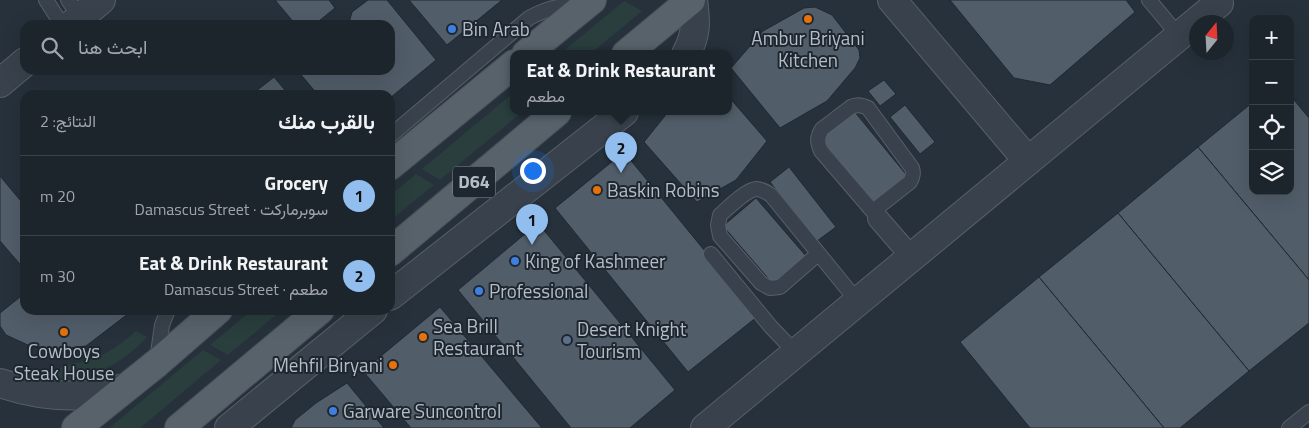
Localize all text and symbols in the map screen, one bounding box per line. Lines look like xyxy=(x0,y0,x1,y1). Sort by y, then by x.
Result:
marker: Ambur Briyani Kitchen xyxy=(802,13,814,25)
place label: Bin Arab xyxy=(462,14,530,43)
north arrow xyxy=(1189,15,1234,60)
map controls xyxy=(1249,15,1294,195)
button: + xyxy=(1249,15,1294,60)
search box xyxy=(20,20,395,75)
marker: Bin Arab xyxy=(446,23,458,35)
place label: Ambur Briyani Kitchen xyxy=(751,23,865,74)
text: ابحث هنا xyxy=(78,32,147,61)
icon: search xyxy=(38,34,66,62)
popup xyxy=(510,50,732,115)
text: Eat & Drink Restaurant xyxy=(526,55,716,84)
button: − xyxy=(1249,60,1294,105)
text: مطعم xyxy=(526,84,565,108)
text: بالقرب منك xyxy=(278,105,375,137)
button: locate xyxy=(1249,105,1294,150)
text: النتائج: 2 xyxy=(40,109,96,133)
pin: 2 xyxy=(605,132,637,173)
button: layers xyxy=(1249,150,1294,195)
your location xyxy=(520,158,546,184)
road number: D64 xyxy=(453,166,495,198)
text: Grocery xyxy=(265,168,328,197)
place label: Baskin Robins xyxy=(607,175,720,204)
text: 20 m xyxy=(40,184,75,208)
text: 1 xyxy=(355,184,363,208)
marker: Baskin Robins xyxy=(591,184,603,196)
text: سوبرماركت · Damascus Street xyxy=(135,197,328,221)
pin: 1 xyxy=(516,204,548,245)
place label: King of Kashmeer xyxy=(525,246,666,275)
text: Eat & Drink Restaurant xyxy=(139,248,328,277)
marker: King of Kashmeer xyxy=(509,255,521,267)
text: 30 m xyxy=(40,264,75,288)
text: 2 xyxy=(355,264,363,288)
place label: Professional xyxy=(489,276,588,305)
text: مطعم · Damascus Street xyxy=(164,277,328,301)
marker: Professional xyxy=(473,285,485,297)
place label: Sea Brill Restaurant xyxy=(433,311,522,362)
place label: Desert Knight Tourism xyxy=(577,314,687,365)
marker: Cowboys Steak House xyxy=(58,326,70,338)
marker: Sea Brill Restaurant xyxy=(417,331,429,343)
marker: Desert Knight Tourism xyxy=(561,334,573,346)
place label: Cowboys Steak House xyxy=(14,336,114,387)
place label: Mehfil Biryani xyxy=(273,350,383,379)
marker: Mehfil Biryani xyxy=(387,359,399,371)
place label: Garware Suncontrol xyxy=(343,396,501,425)
marker: Garware Suncontrol xyxy=(327,405,339,417)

